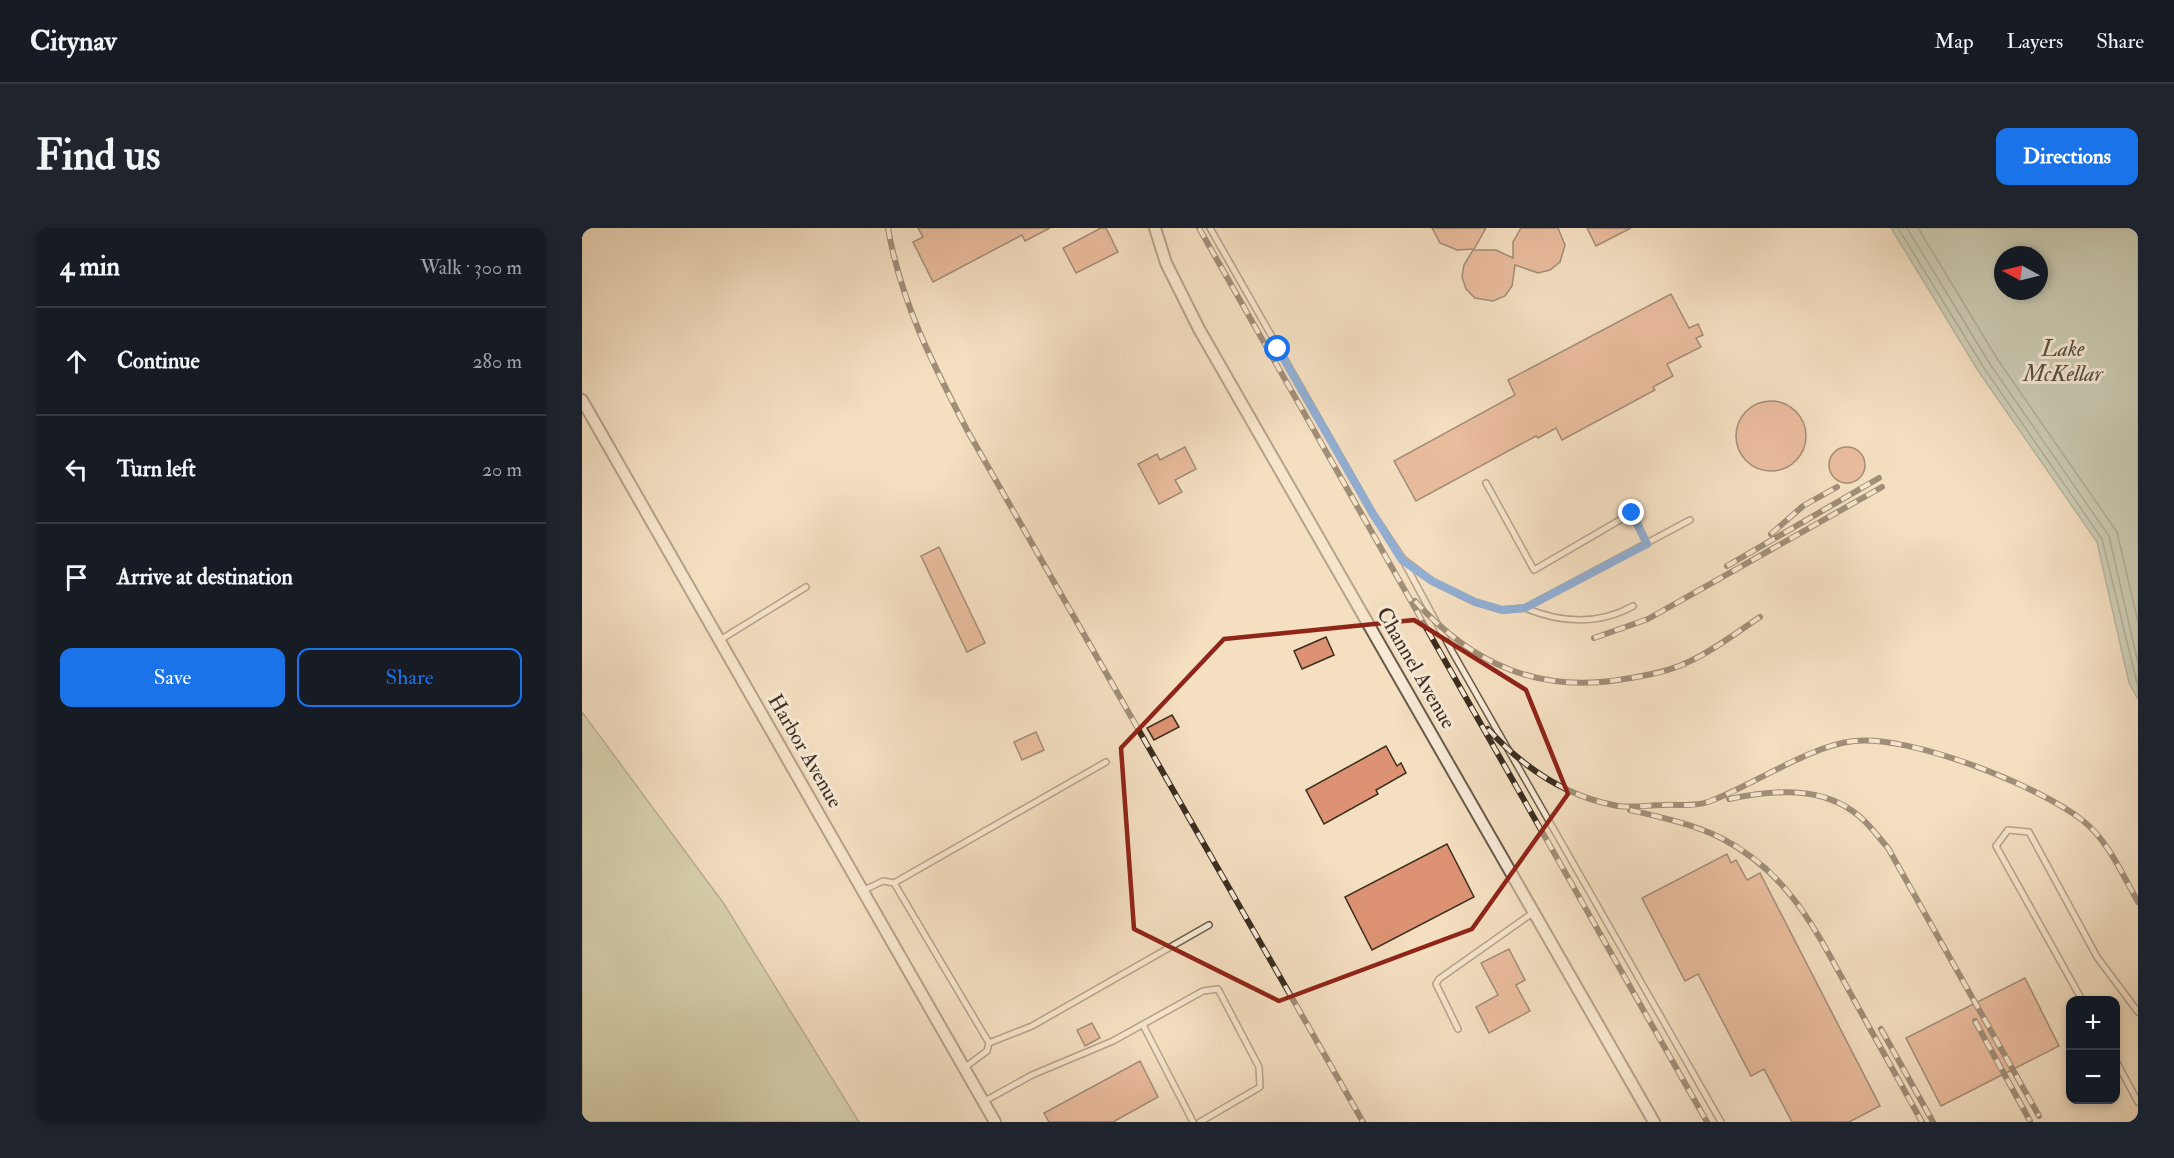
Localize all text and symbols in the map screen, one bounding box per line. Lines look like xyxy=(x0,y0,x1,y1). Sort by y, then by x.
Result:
text: Citynav xyxy=(30,24,117,59)
text: Map xyxy=(1934,28,1974,55)
text: Layers xyxy=(2007,28,2063,55)
text: Share xyxy=(2096,28,2144,55)
button: Directions xyxy=(1996,128,2138,185)
text: Find us xyxy=(36,130,160,182)
north arrow xyxy=(1994,246,2048,300)
text: 4 min xyxy=(60,251,120,283)
text: Walk · 300 m xyxy=(420,255,522,280)
route start xyxy=(1264,335,1290,361)
water label: Lake McKellar xyxy=(2021,335,2105,388)
icon: ahead xyxy=(60,345,93,378)
text: Continue xyxy=(117,347,200,375)
text: 280 m xyxy=(472,349,522,374)
icon: left xyxy=(60,453,93,486)
text: Turn left xyxy=(117,455,196,483)
text: 20 m xyxy=(482,457,522,482)
route end xyxy=(1618,499,1644,525)
icon: arrive xyxy=(60,561,93,594)
text: Arrive at destination xyxy=(117,563,293,591)
street label: Channel Avenue xyxy=(1370,602,1462,734)
button: Save xyxy=(60,648,285,707)
button: Share xyxy=(297,648,522,707)
street label: Harbor Avenue xyxy=(762,689,849,813)
map controls xyxy=(2066,996,2120,1104)
button: + xyxy=(2066,996,2120,1050)
button: − xyxy=(2066,1050,2120,1104)

